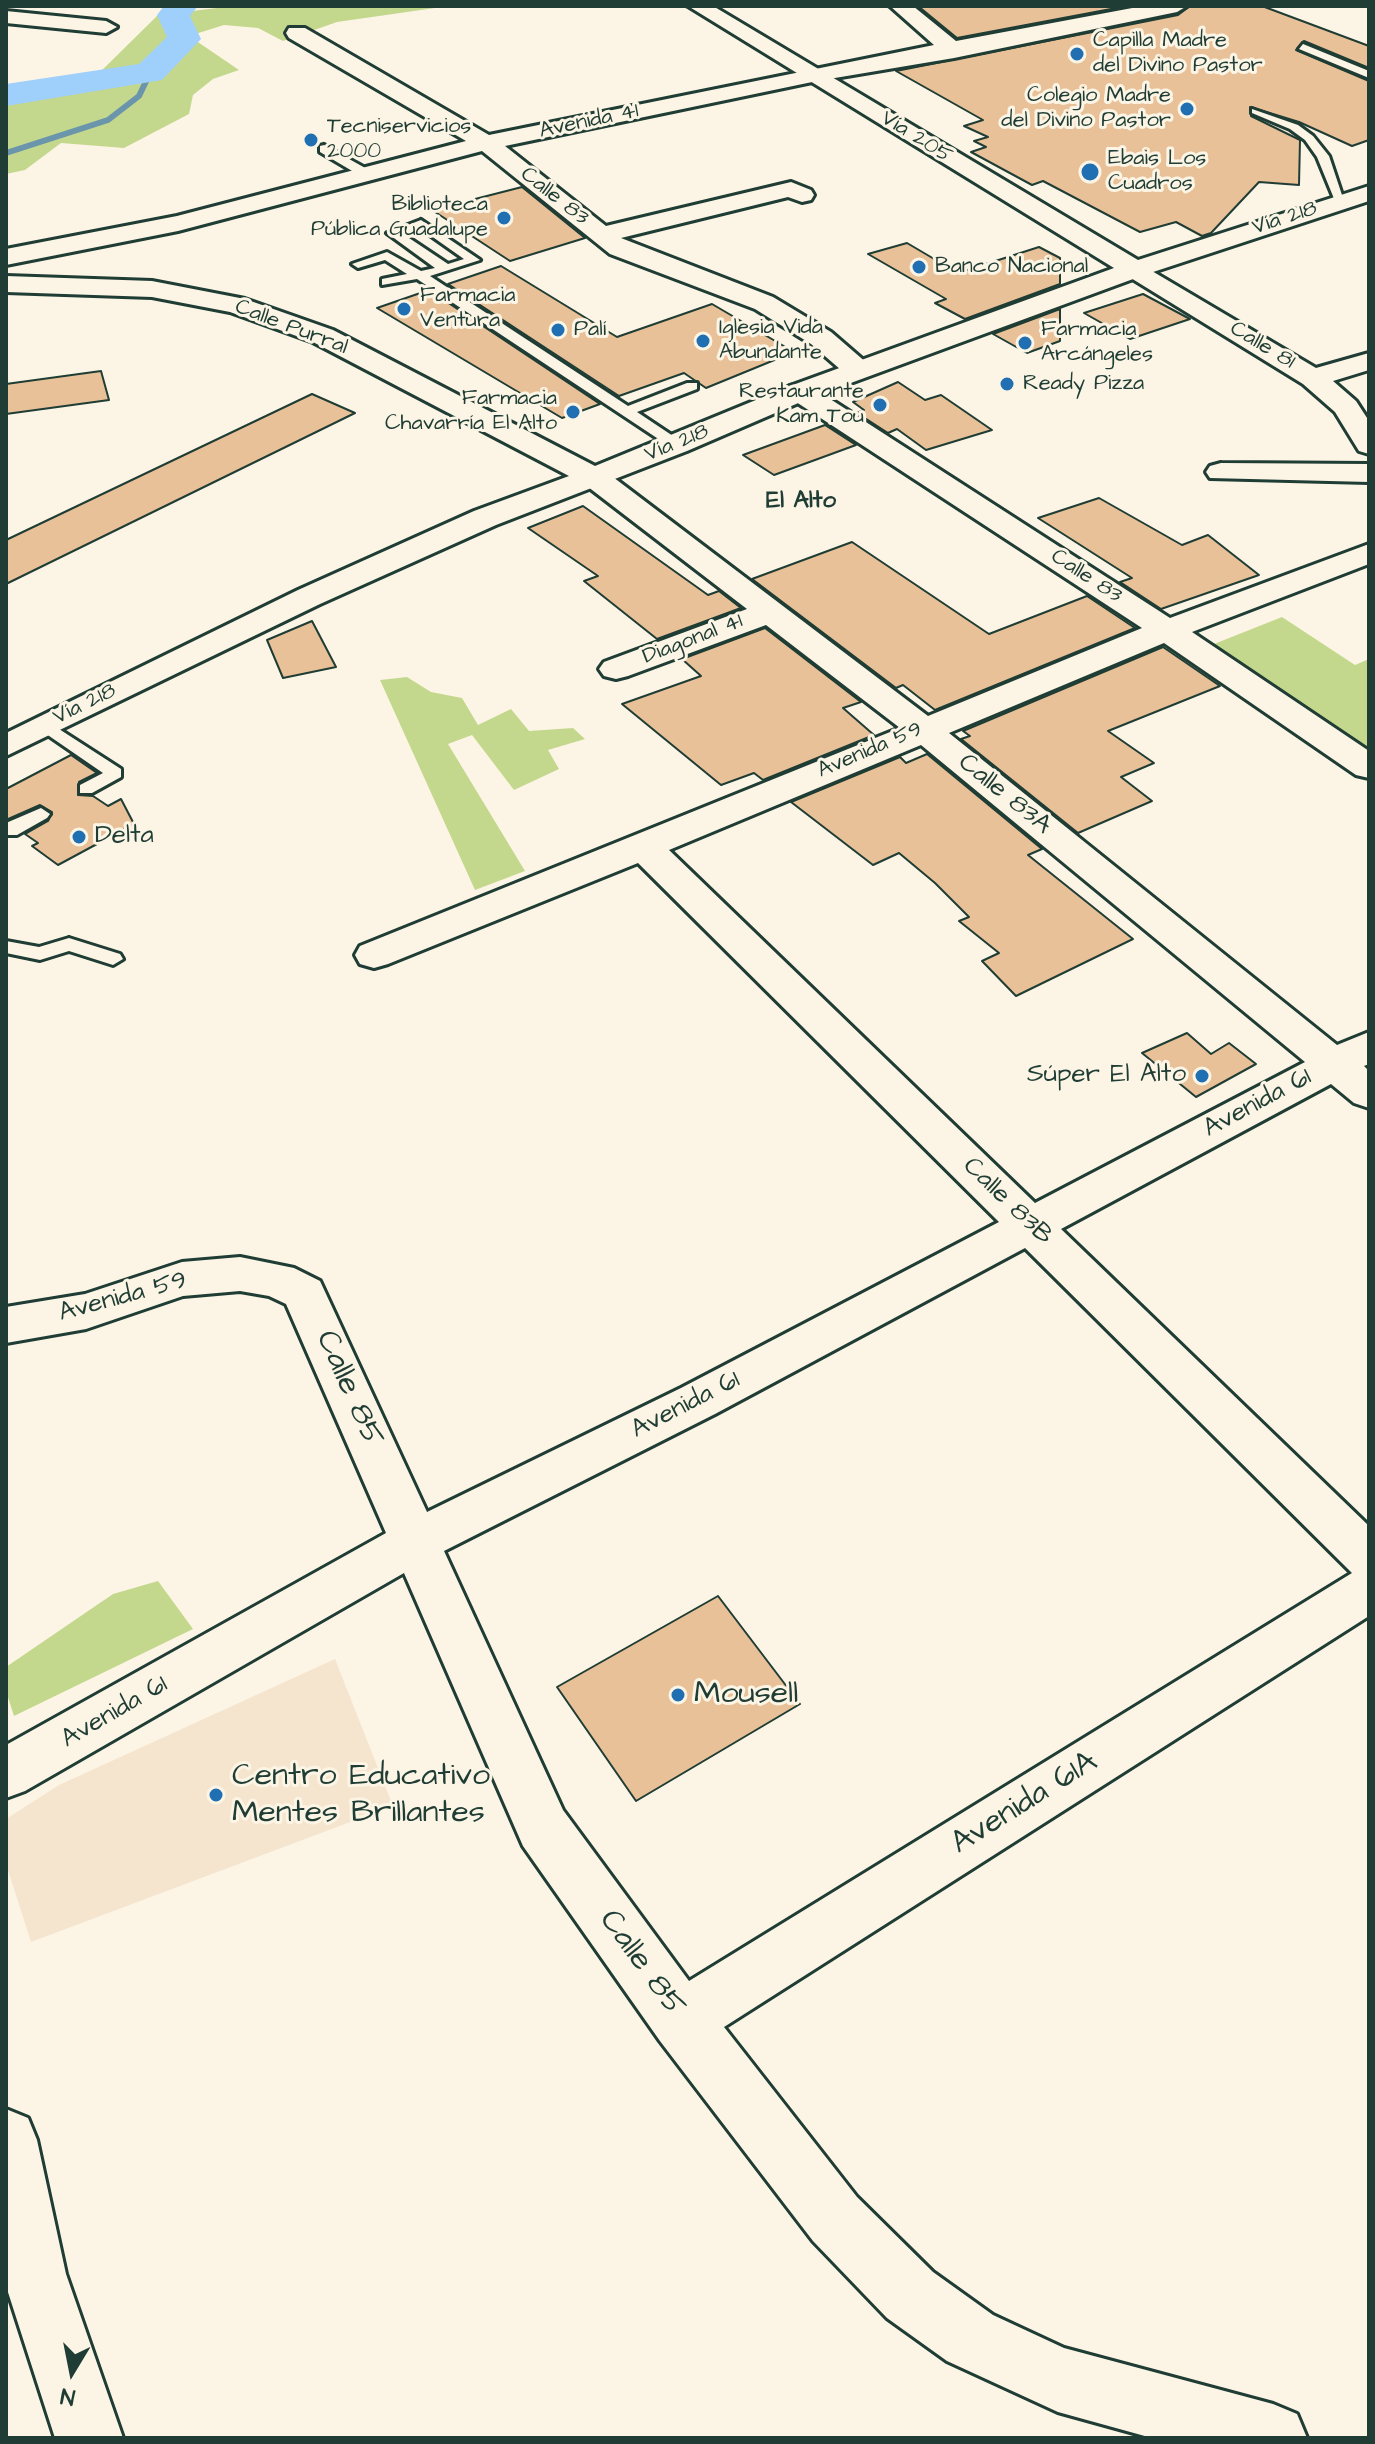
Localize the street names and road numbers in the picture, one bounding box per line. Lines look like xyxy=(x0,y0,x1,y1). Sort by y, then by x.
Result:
street label: Avenida 41 xyxy=(537,99,641,145)
street label: Vía 205 xyxy=(875,106,957,170)
street label: Calle 83 xyxy=(514,162,594,232)
street label: Vía 218 xyxy=(1249,196,1321,242)
street label: Calle Purral xyxy=(231,294,351,362)
street label: Calle 81 xyxy=(1225,316,1299,376)
street label: Vía 218 xyxy=(641,419,713,469)
street label: Calle 83 xyxy=(1045,544,1127,610)
street label: Diagonal 41 xyxy=(639,609,747,671)
street label: Vía 218 xyxy=(49,678,121,732)
street label: Avenida 59 xyxy=(814,717,926,785)
street label: Calle 83A xyxy=(951,748,1057,842)
street label: Avenida 61 xyxy=(1199,1063,1317,1145)
street label: Calle 83B xyxy=(956,1152,1058,1252)
street label: Avenida 59 xyxy=(56,1266,190,1330)
street label: Calle 85 xyxy=(306,1325,390,1453)
street label: Avenida 61 xyxy=(626,1365,746,1447)
street label: Avenida 61 xyxy=(56,1670,174,1756)
street label: Avenida 61A xyxy=(945,1744,1105,1864)
street label: Calle 85 xyxy=(589,1903,693,2025)

